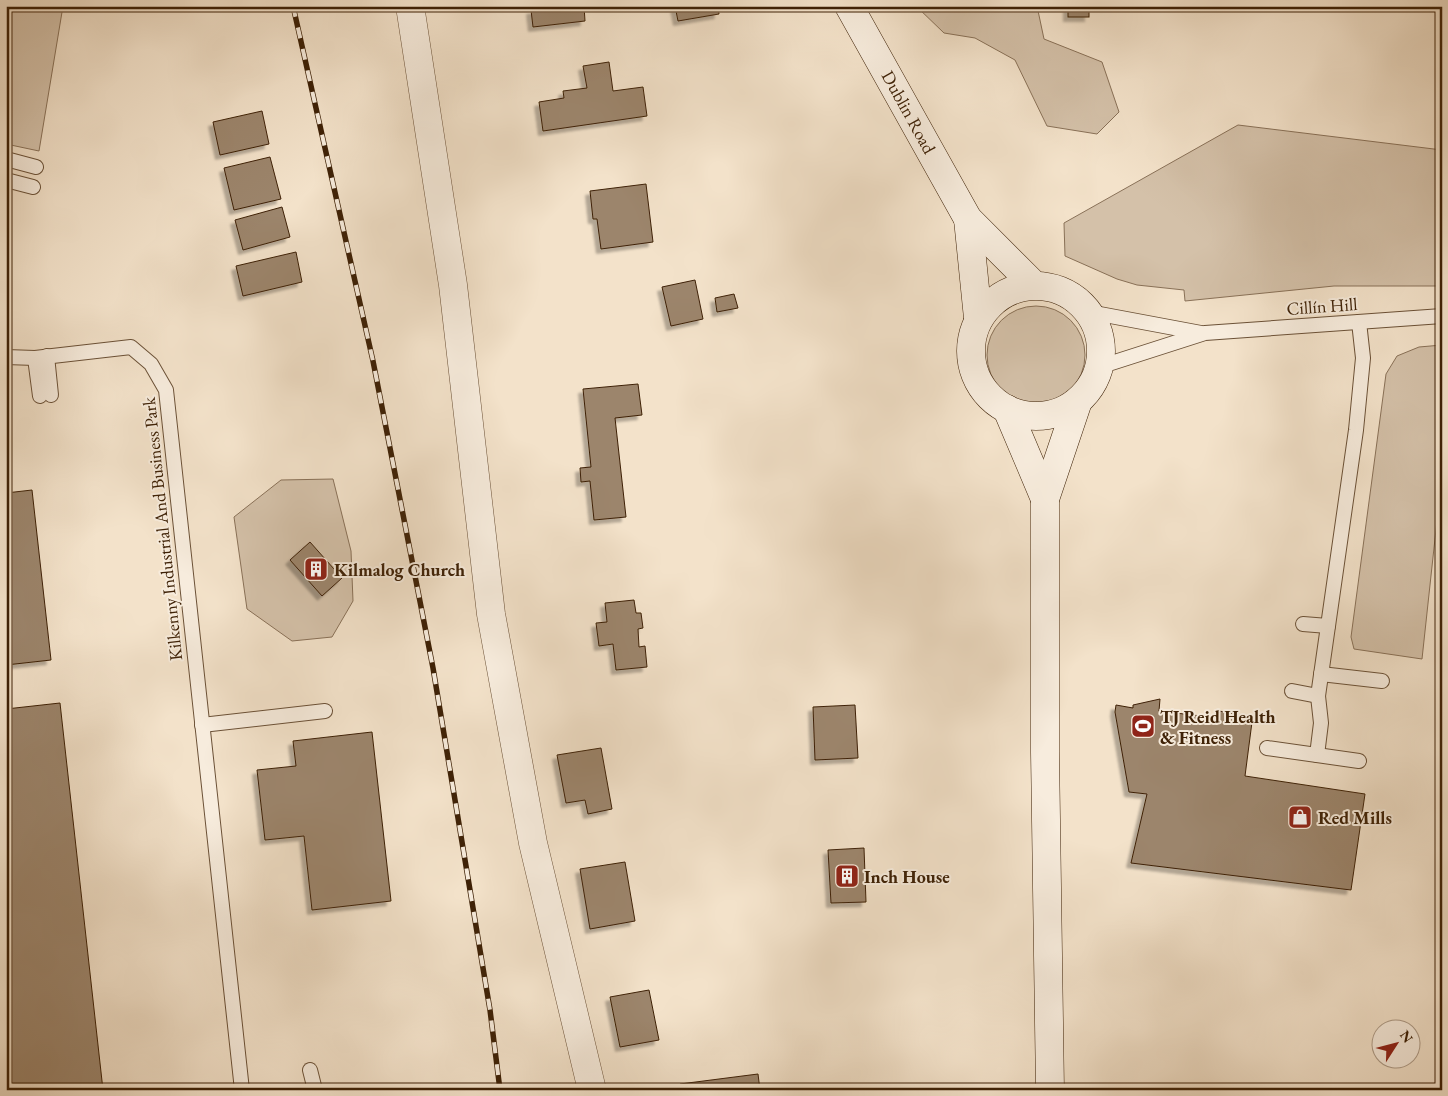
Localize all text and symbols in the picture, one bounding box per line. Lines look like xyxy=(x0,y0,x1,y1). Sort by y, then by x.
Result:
street label: Dublin Road xyxy=(877,66,942,158)
street label: Cillín Hill xyxy=(1286,292,1358,320)
street label: Kilkenny Industrial And Business Park xyxy=(137,396,187,662)
building icon: Kilmalog Church xyxy=(303,556,329,582)
place label: Kilmalog Church xyxy=(334,558,465,581)
place label: TJ Reid Health & Fitness xyxy=(1160,705,1276,749)
sports icon: TJ Reid Health & Fitness xyxy=(1130,713,1156,739)
shop icon: Red Mills xyxy=(1287,804,1313,830)
place label: Red Mills xyxy=(1318,806,1392,829)
building icon: Inch House xyxy=(834,863,860,889)
place label: Inch House xyxy=(864,865,950,888)
north arrow xyxy=(1370,1018,1420,1068)
text: N xyxy=(1396,1026,1418,1047)

